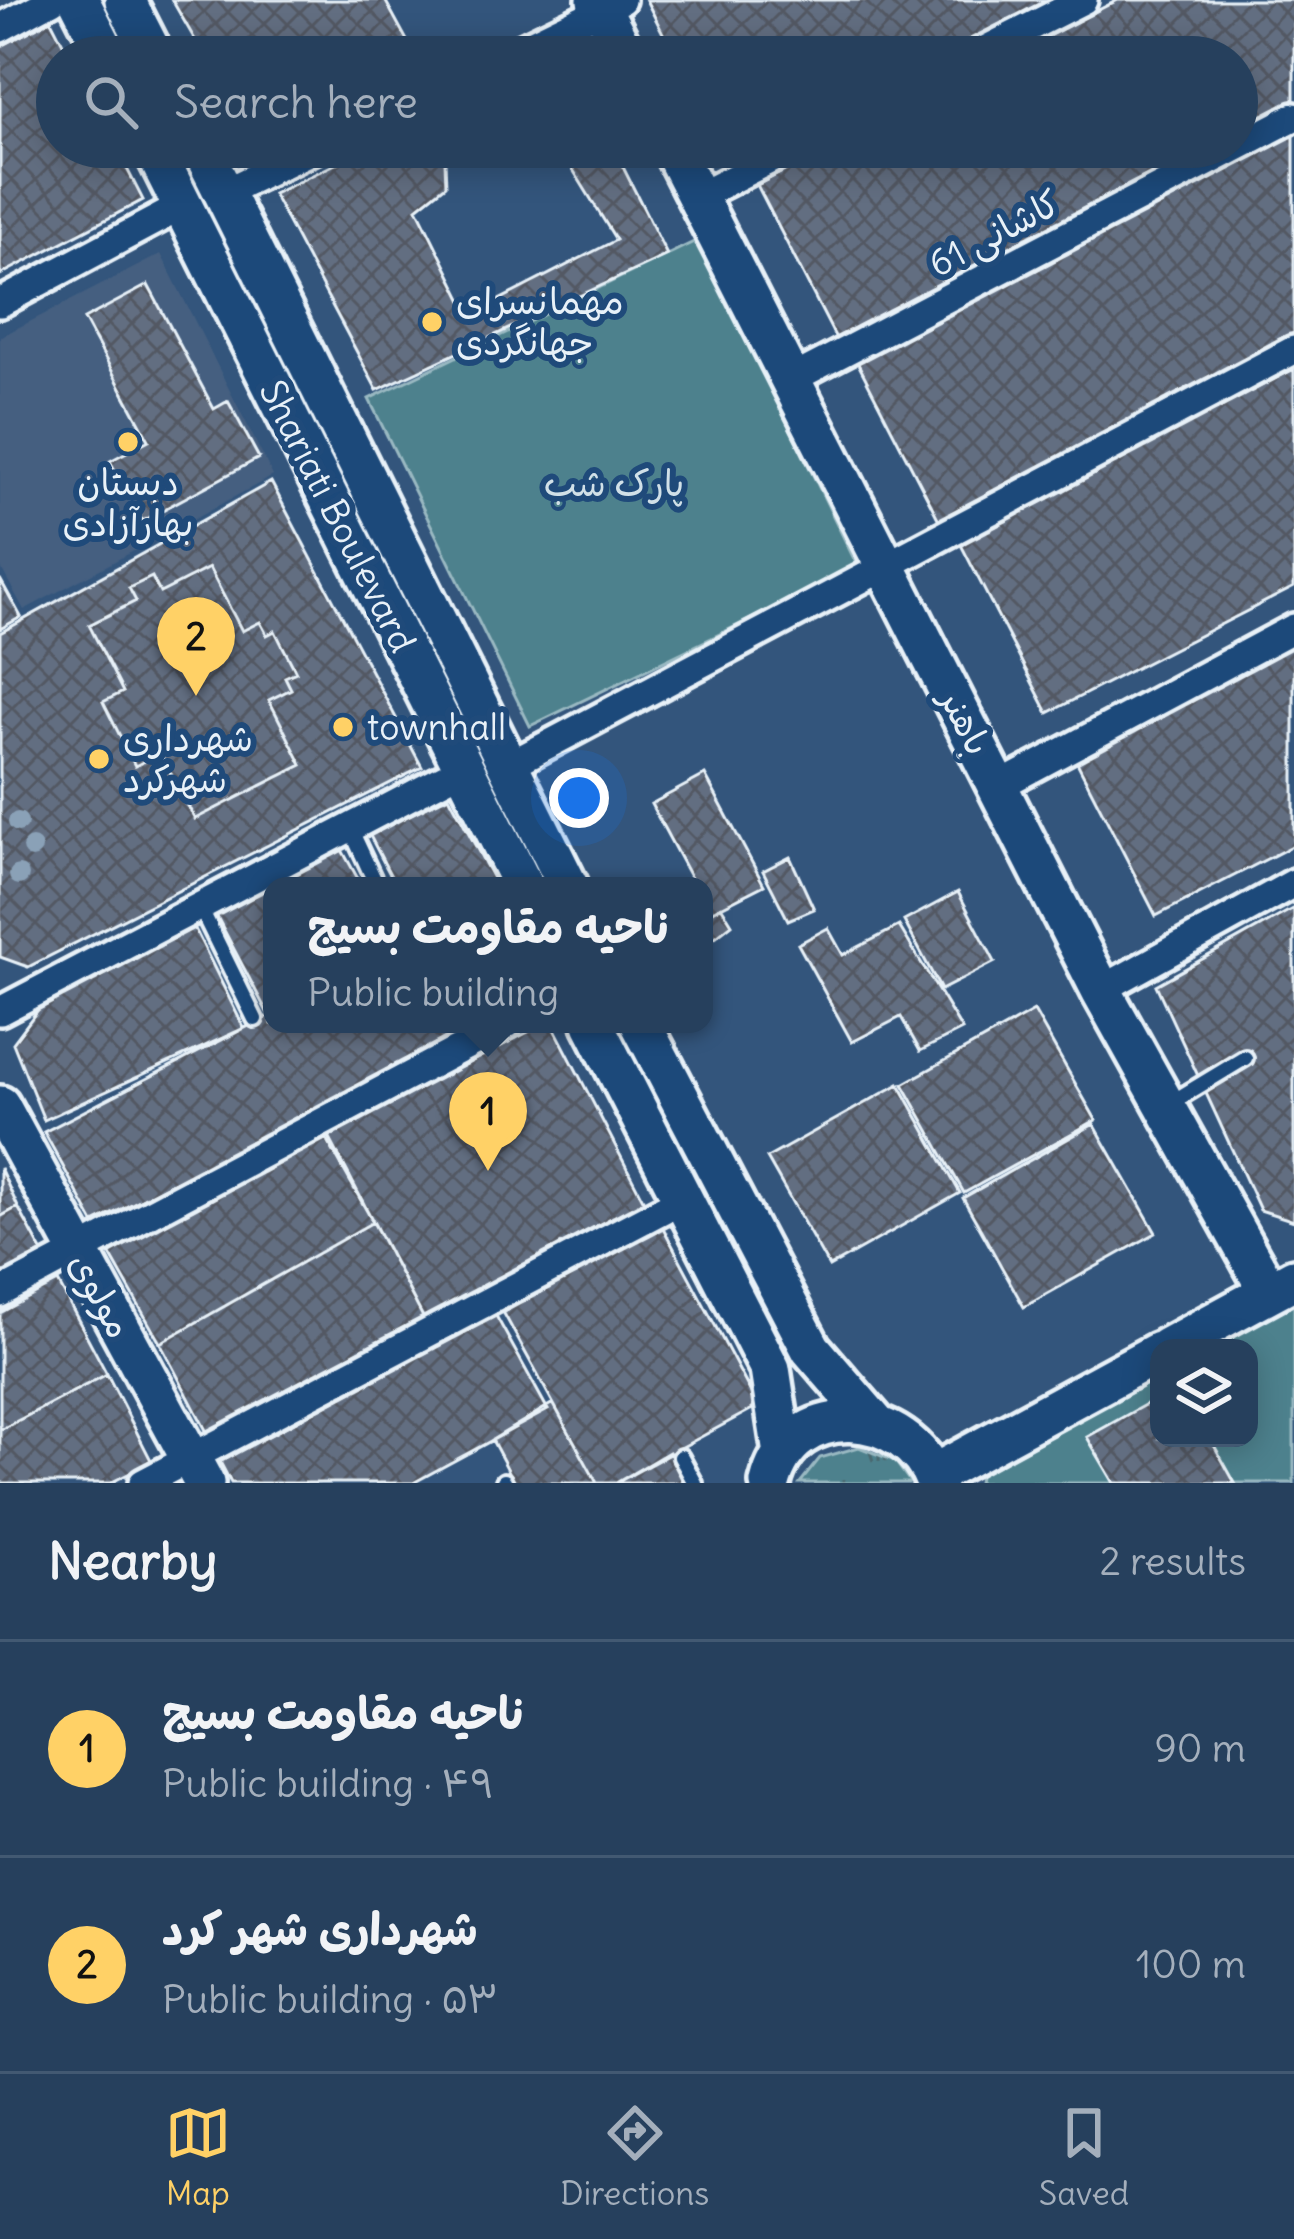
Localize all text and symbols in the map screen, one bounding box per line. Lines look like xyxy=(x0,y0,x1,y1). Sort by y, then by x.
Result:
search box xyxy=(36,36,1258,168)
icon: search xyxy=(78,69,144,135)
text: Search here xyxy=(174,74,418,130)
street label: کاشانی 61 xyxy=(921,180,1068,288)
place label: مهمانسرای جهانگردی xyxy=(456,279,624,365)
marker: مهمانسرای جهانگردی xyxy=(419,309,445,335)
street label: Shariati Boulevard xyxy=(250,373,425,660)
marker: دبستان بهارآزادی xyxy=(115,429,141,455)
place label: دبستان بهارآزادی xyxy=(63,460,193,546)
park label: پارک شب xyxy=(544,461,684,507)
pin: 2 xyxy=(157,597,235,696)
street label: باهنر xyxy=(929,679,1001,763)
place label: townhall xyxy=(367,705,506,750)
marker: townhall xyxy=(330,714,356,740)
place label: شهرداری شهرکرد xyxy=(123,716,253,802)
marker: شهرداری شهرکرد xyxy=(86,746,112,772)
your location xyxy=(549,768,609,828)
popup xyxy=(263,877,713,1033)
text: ناحیه مقاومت بسیج xyxy=(307,899,669,955)
text: Public building xyxy=(307,968,559,1017)
pin: 1 xyxy=(449,1072,527,1171)
street label: مولوی xyxy=(59,1244,142,1346)
map controls xyxy=(1150,1339,1258,1447)
button: layers xyxy=(1150,1339,1258,1447)
text: Nearby xyxy=(48,1529,217,1593)
text: 2 results xyxy=(1099,1537,1246,1586)
text: ناحیه مقاومت بسیج xyxy=(162,1685,524,1741)
text: 1 xyxy=(79,1724,95,1773)
text: 90 m xyxy=(1154,1724,1246,1773)
text: Public building · ۴۹ xyxy=(162,1759,495,1808)
text: شهرداری شهر کرد xyxy=(162,1901,478,1957)
text: 2 xyxy=(76,1940,98,1989)
text: 100 m xyxy=(1136,1940,1246,1989)
text: Public building · ۵۳ xyxy=(162,1975,499,2024)
tab: Map xyxy=(165,2100,231,2214)
tab: Directions xyxy=(560,2100,709,2214)
tab: Saved xyxy=(1039,2100,1129,2214)

